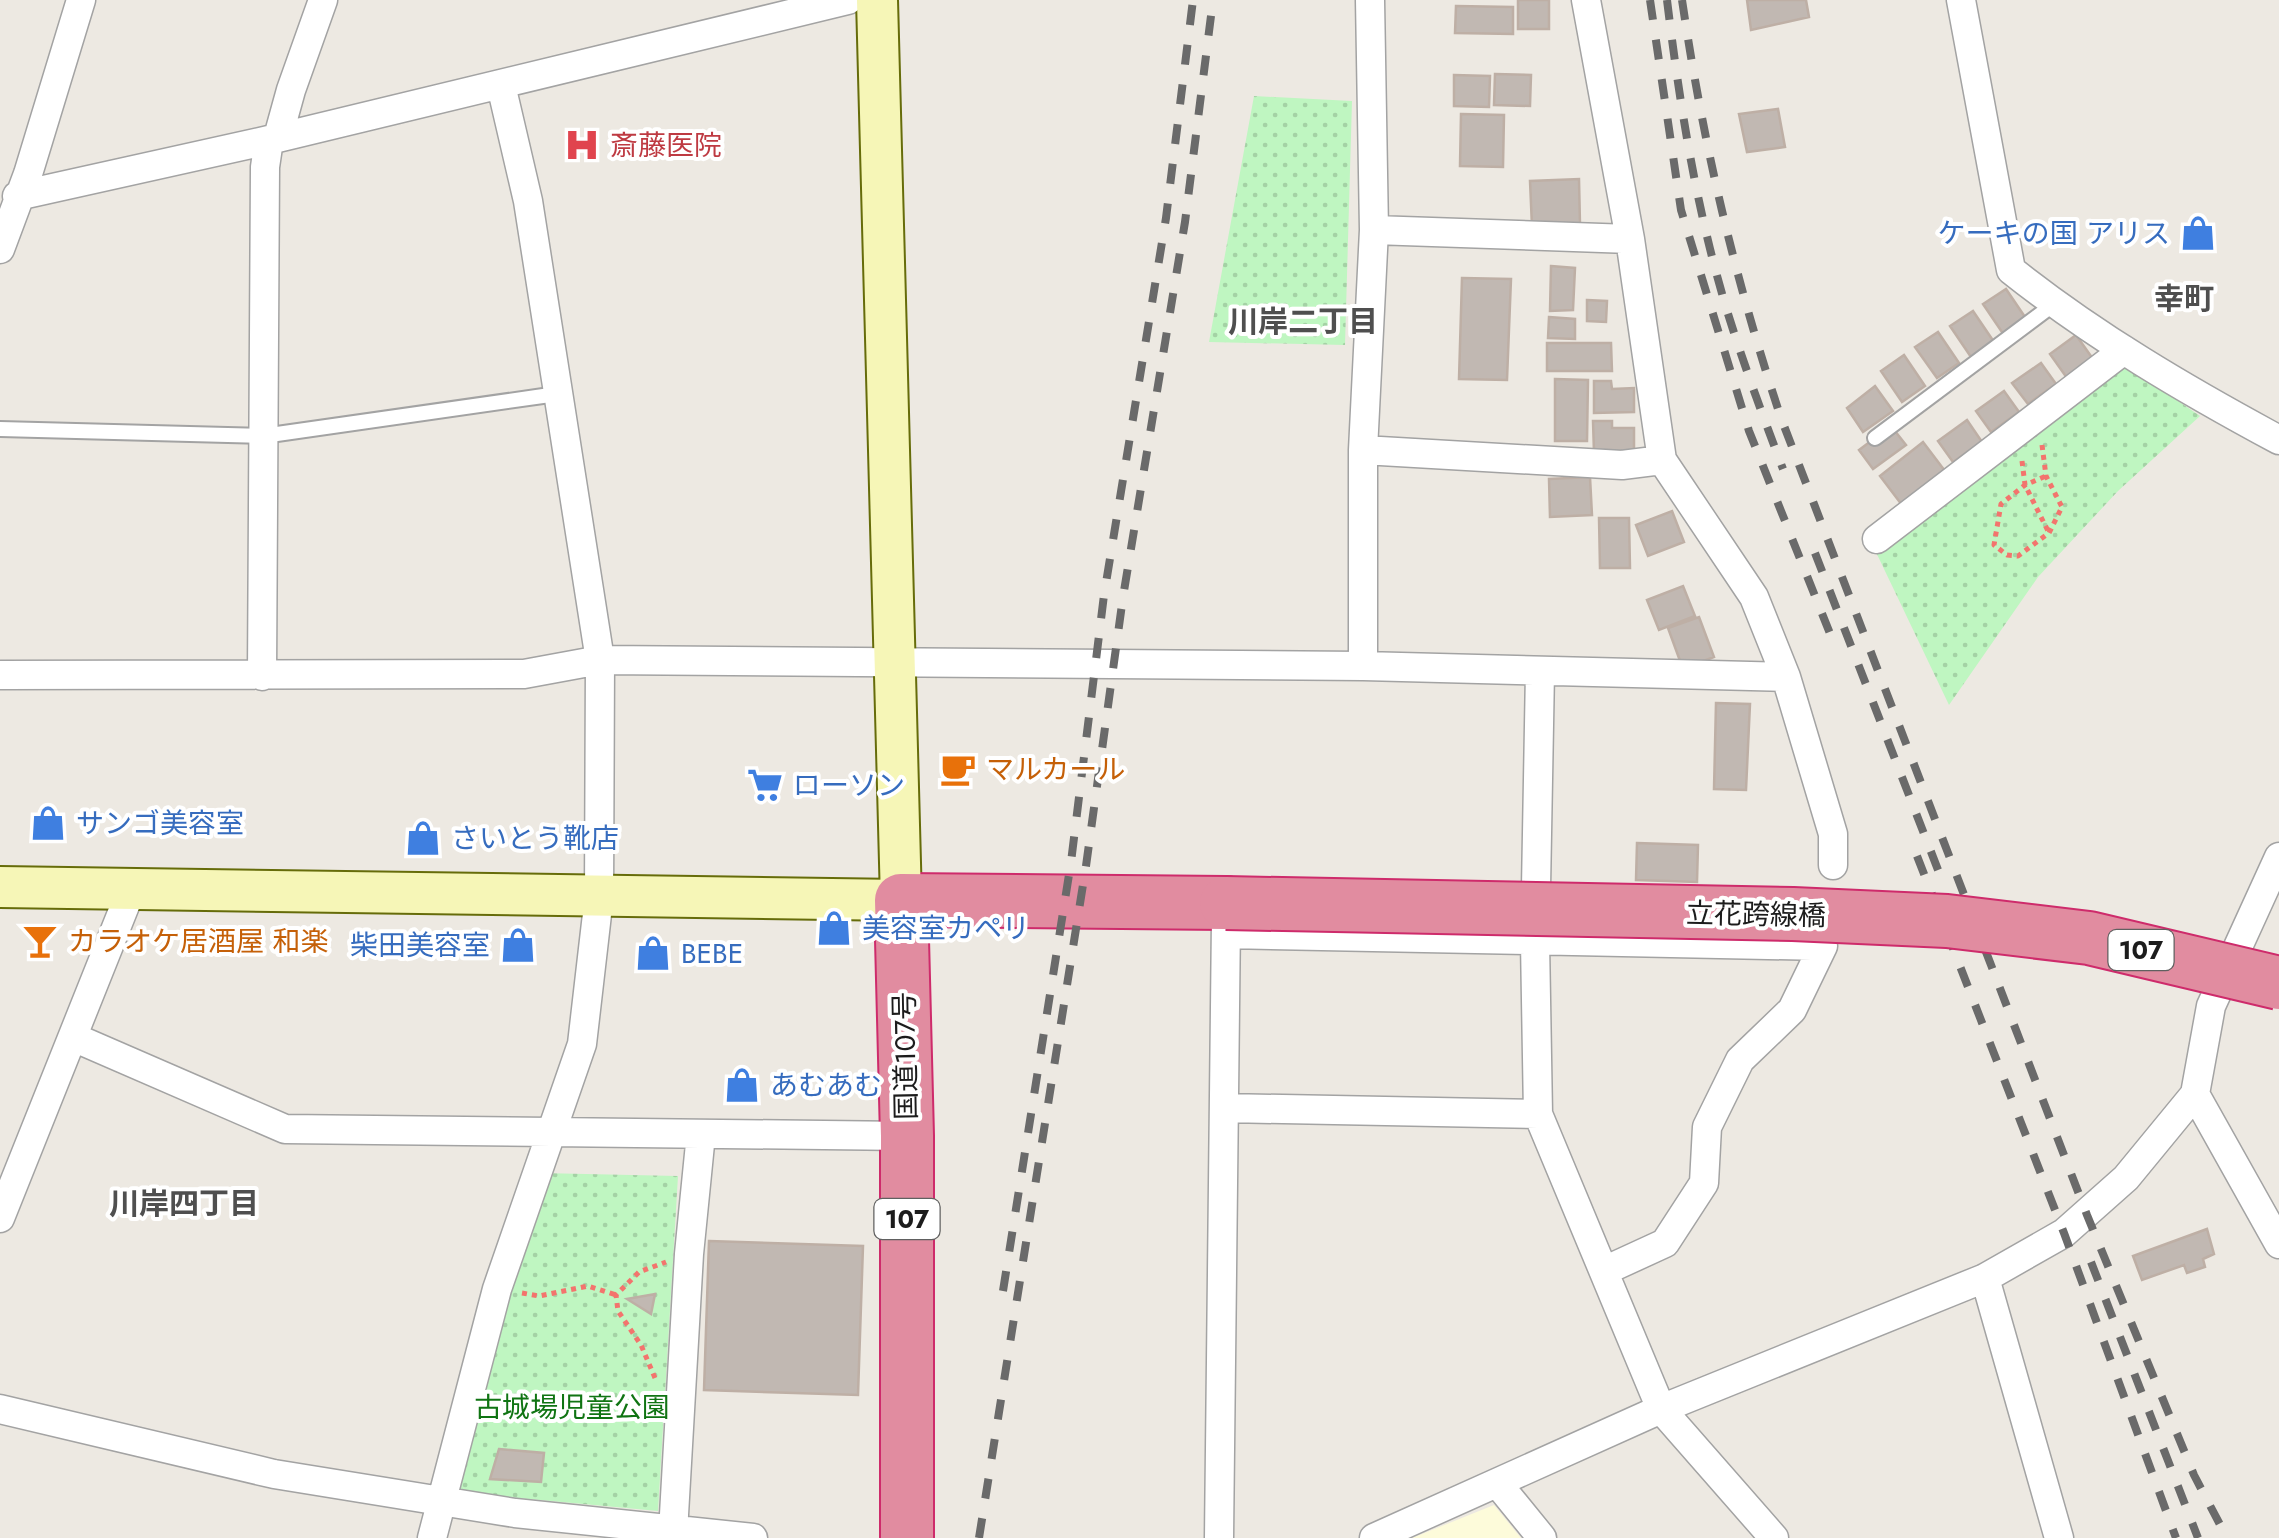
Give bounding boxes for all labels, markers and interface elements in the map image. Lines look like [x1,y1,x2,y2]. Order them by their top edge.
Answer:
place label: 斎藤医院 [610,125,722,166]
hospital icon: 斎藤医院 [563,126,601,164]
place label: ケーキの国 アリス [1938,213,2170,254]
shop icon: ケーキの国 アリス [2179,214,2217,252]
district label: 幸町 [2154,277,2214,320]
district label: 川岸二丁目 [1228,300,1378,343]
place label: マルカール [986,749,1125,790]
cafe icon: マルカール [939,750,977,788]
place label: ローソン [793,765,905,806]
supermarket icon: ローソン [746,766,784,804]
place label: サンゴ美容室 [76,803,244,844]
shop icon: サンゴ美容室 [29,804,67,842]
place label: さいとう靴店 [451,818,619,859]
shop icon: さいとう靴店 [404,819,442,857]
street label: 立花跨線橋 [1686,893,1826,936]
place label: 美容室カペリ [862,908,1030,949]
shop icon: 美容室カペリ [815,909,853,947]
place label: カラオケ居酒屋 和楽 [68,921,328,962]
bar icon: カラオケ居酒屋 和楽 [21,922,59,960]
place label: 柴田美容室 [350,925,490,966]
shop icon: 柴田美容室 [499,926,537,964]
road number: 107 [2108,930,2174,970]
place label: BEBE [681,933,743,974]
shop icon: BEBE [634,934,672,972]
street label: 国道107号 [884,992,927,1120]
place label: あむあむ [770,1065,882,1106]
shop icon: あむあむ [723,1066,761,1104]
district label: 川岸四丁目 [109,1182,259,1225]
road number: 107 [874,1199,940,1239]
park label: 古城場児童公園 [474,1387,670,1428]

